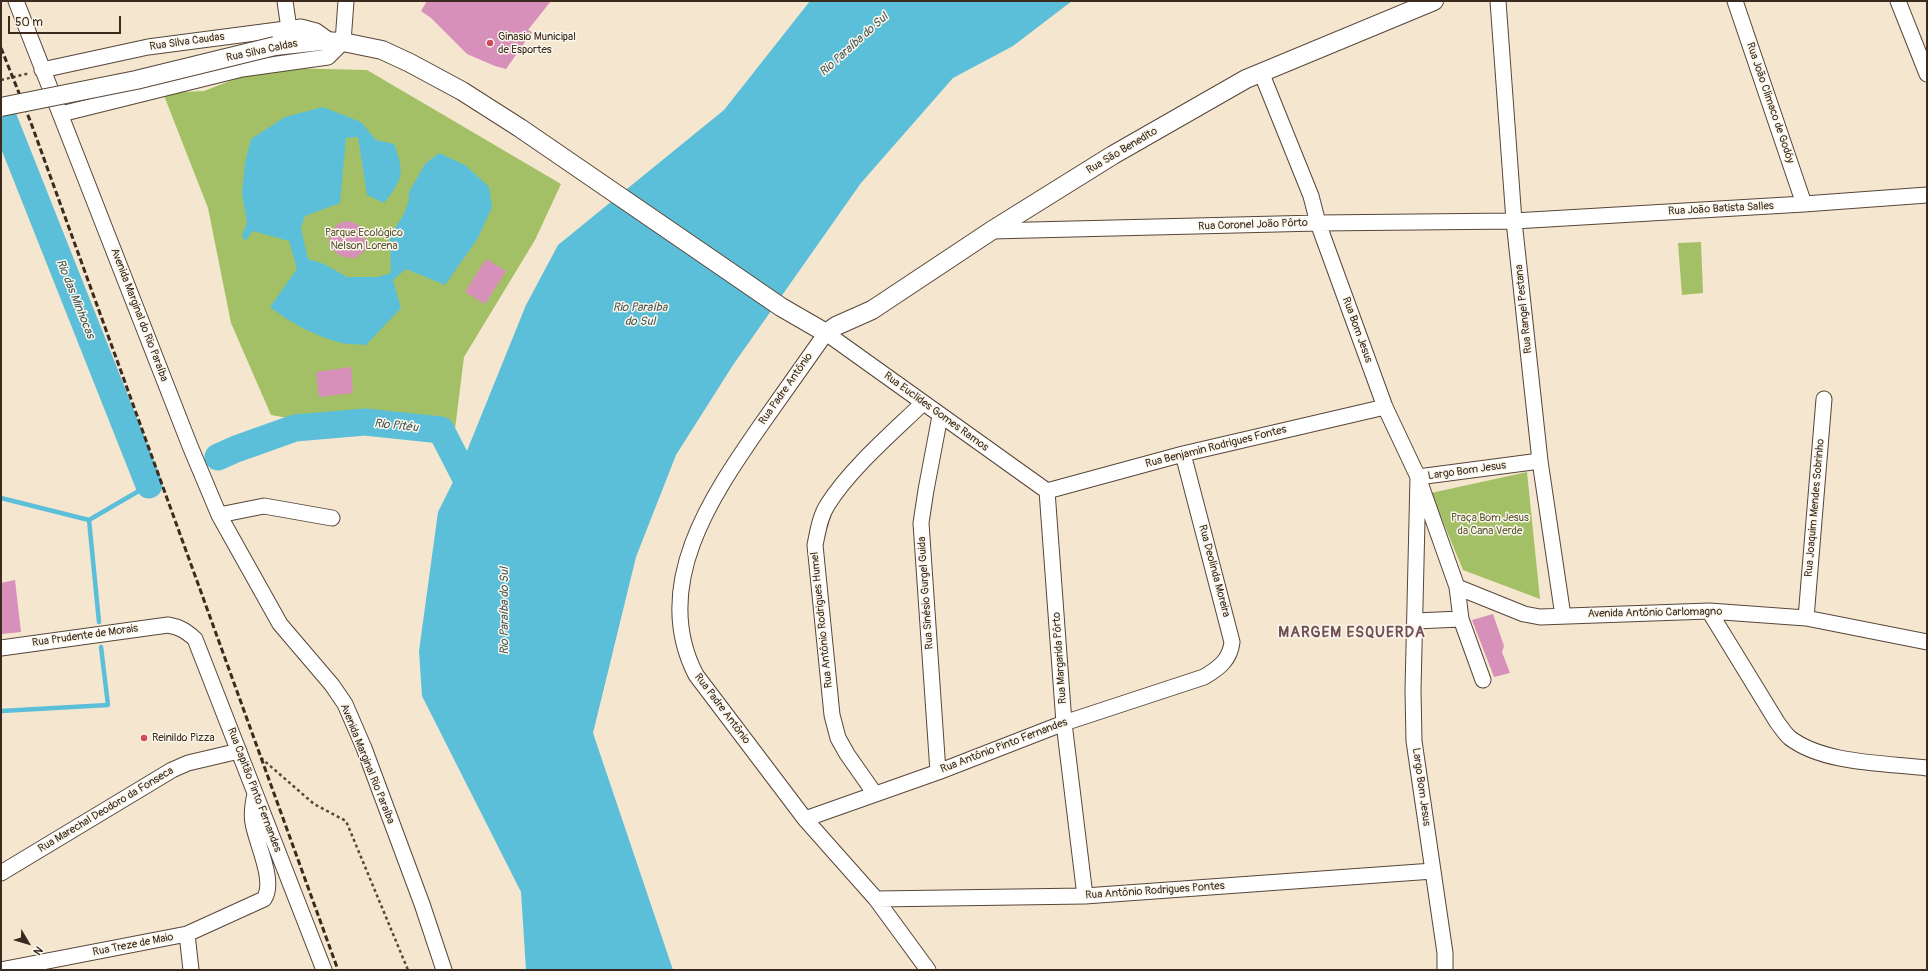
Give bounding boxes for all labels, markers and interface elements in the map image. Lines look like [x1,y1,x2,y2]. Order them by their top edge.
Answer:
scale bar [10,8,123,34]
water label: Rio Paraíba do Sul [817,10,891,80]
text: 50 m [15,15,43,30]
street label: Rua Silva Caudas [149,30,225,54]
place label: Ginasio Municipal de Esportes [498,30,576,56]
street label: Rua Silva Caldas [225,37,299,65]
marker: Ginasio Municipal de Esportes [485,38,495,48]
street label: Rua João Climaco de Godóy [1743,41,1797,165]
street label: Rua São Benedito [1084,125,1160,177]
street label: Rua João Batista Salles [1668,200,1774,218]
street label: Rua Coronel João Pôrto [1198,216,1308,234]
park label: Parque Ecológico Nelson Lorena [325,226,403,252]
street label: Avenida Marginal do Rio Paraíba [107,246,171,384]
water label: Rio das Minhocas [53,257,97,341]
street label: Rua Rangel Pestana [1513,264,1535,354]
street label: Rua Bom Jesus [1339,295,1375,365]
water label: Rio Paraíba do Sul [613,301,667,329]
street label: Rua Padre Antônio [756,350,816,428]
street label: Rua Euclides Gomes Ramos [881,369,991,455]
water label: Rio Pitéu [373,417,419,435]
street label: Rua Benjamin Rodrigues Fontes [1144,423,1288,471]
street label: Rua Joaquim Mendes Sobrinho [1802,438,1828,578]
street label: Largo Bom Jesus [1427,459,1507,483]
park label: Praça Bom Jesus da Cana Verde [1451,511,1529,537]
street label: Rua Deolinda Moreira [1195,523,1233,619]
street label: Rua Sinésio Gurgel Guida [915,536,937,650]
street label: Rua Antônio Rodrigues Humel [808,551,836,689]
water label: Rio Paraíba do Sul [498,567,512,655]
street label: Avenida Antônio Carlomagno [1588,605,1722,621]
street label: Rua Margarida Pôrto [1050,612,1070,704]
street label: Rua Prudente de Morais [31,622,139,650]
district label: MARGEM ESQUERDA [1278,624,1426,642]
street label: Rua Padre Antônio [691,671,753,747]
street label: Avenida Marginal Rio Paraíba [337,702,397,826]
street label: Rua Antônio Pinto Fernandes [939,716,1069,776]
street label: Rua Capitão Pinto Fernandes [224,726,284,854]
place label: Reinildo Pizza [152,731,215,745]
marker: Reinildo Pizza [139,733,149,743]
street label: Largo Bom Jesus [1409,747,1433,827]
street label: Rua Marechal Deodoro da Fonseca [36,764,176,856]
street label: Rua Antônio Rodrigues Pontes [1085,880,1225,902]
north arrow [8,923,48,963]
street label: Rua Treze de Maio [91,931,175,959]
text: N [30,944,45,958]

